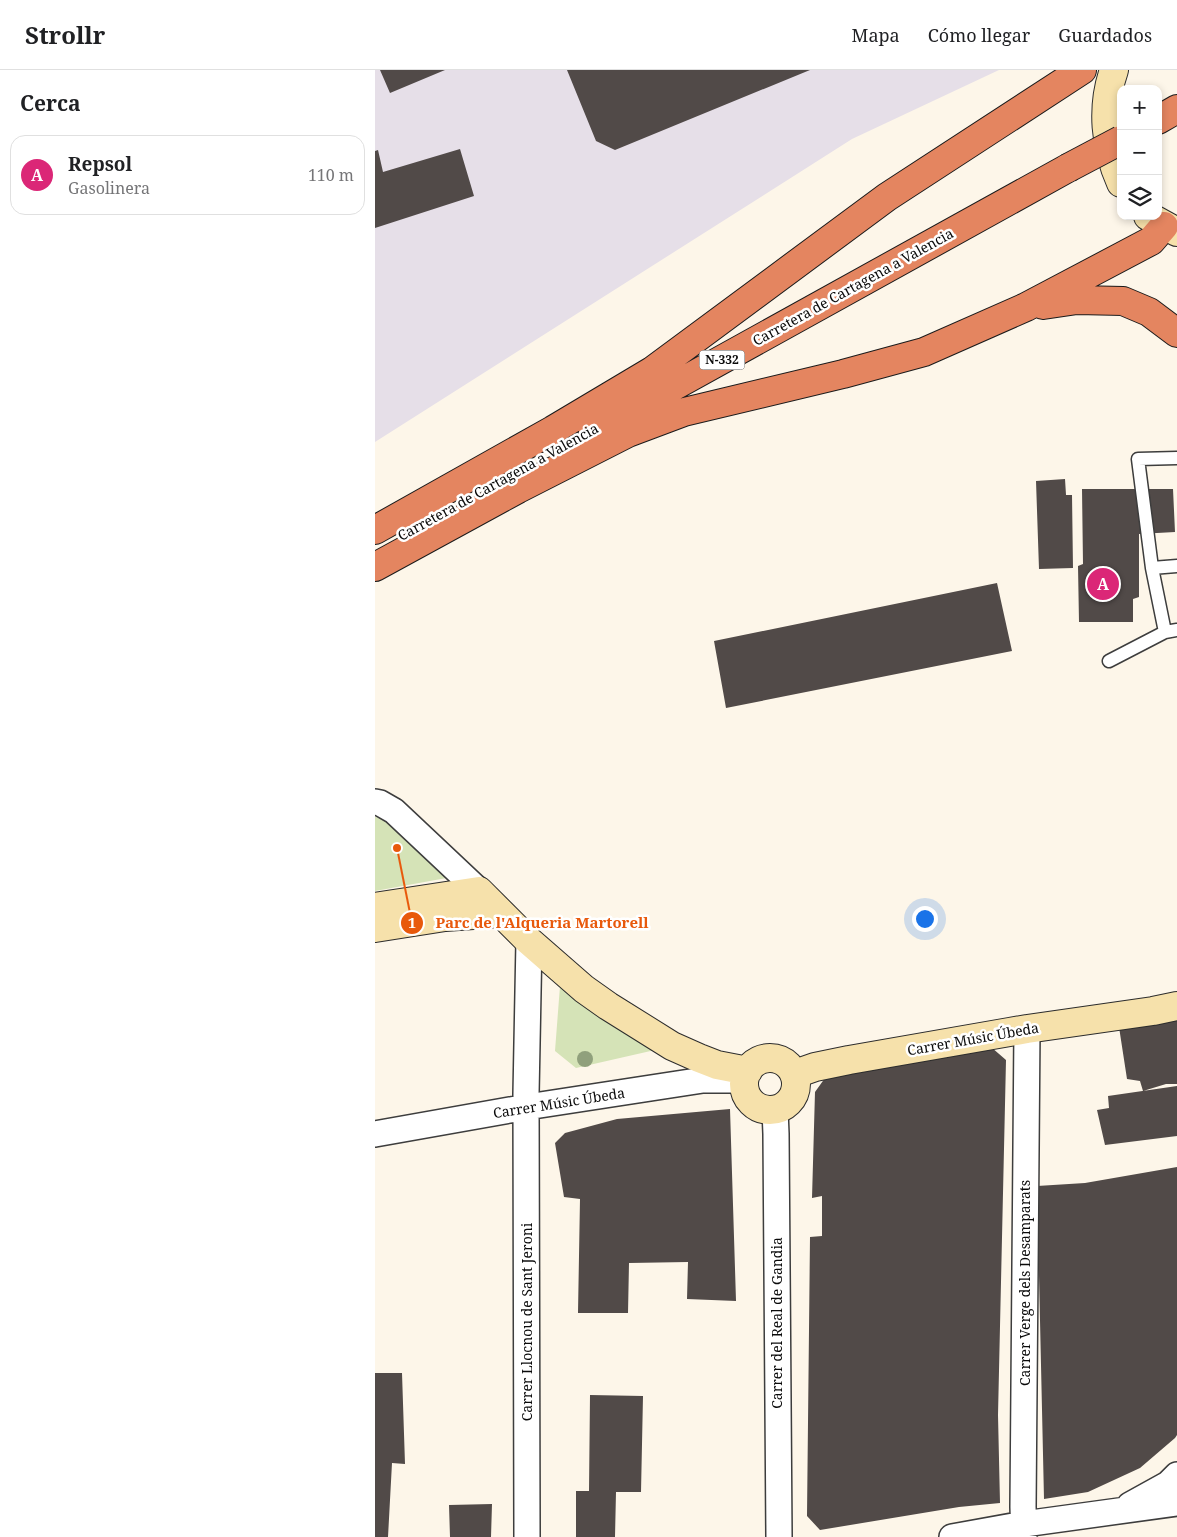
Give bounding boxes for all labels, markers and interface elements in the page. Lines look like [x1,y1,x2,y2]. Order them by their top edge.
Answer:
text: Strollr [25,18,105,51]
text: Mapa [852,23,900,47]
text: Cómo llegar [928,23,1030,47]
text: Guardados [1058,23,1152,47]
map controls [1117,85,1162,220]
button: + [1117,85,1162,130]
text: Cerca [20,89,81,117]
button: − [1117,130,1162,175]
text: Repsol [68,151,132,177]
text: A [31,164,43,186]
text: 110 m [308,164,354,186]
button: layers [1117,175,1162,220]
text: Gasolinera [68,177,150,199]
street label: Carretera de Cartagena a Valencia [749,223,957,350]
road number: N-332 [699,350,745,370]
street label: Carretera de Cartagena a Valencia [394,418,602,545]
pin: A [1087,565,1119,603]
your location [912,906,938,932]
callout: Parc de l'Alqueria Martorell [400,908,658,938]
text: 1 [408,912,416,932]
text: Parc de l'Alqueria Martorell [435,912,649,932]
street label: Carrer Músic Úbeda [906,1018,1040,1059]
street label: Carrer Músic Úbeda [492,1083,626,1122]
street label: Carrer Verge dels Desamparats [1015,1180,1034,1386]
street label: Carrer Llocnou de Sant Jeroni [517,1222,536,1421]
street label: Carrer del Real de Gandia [767,1237,786,1409]

